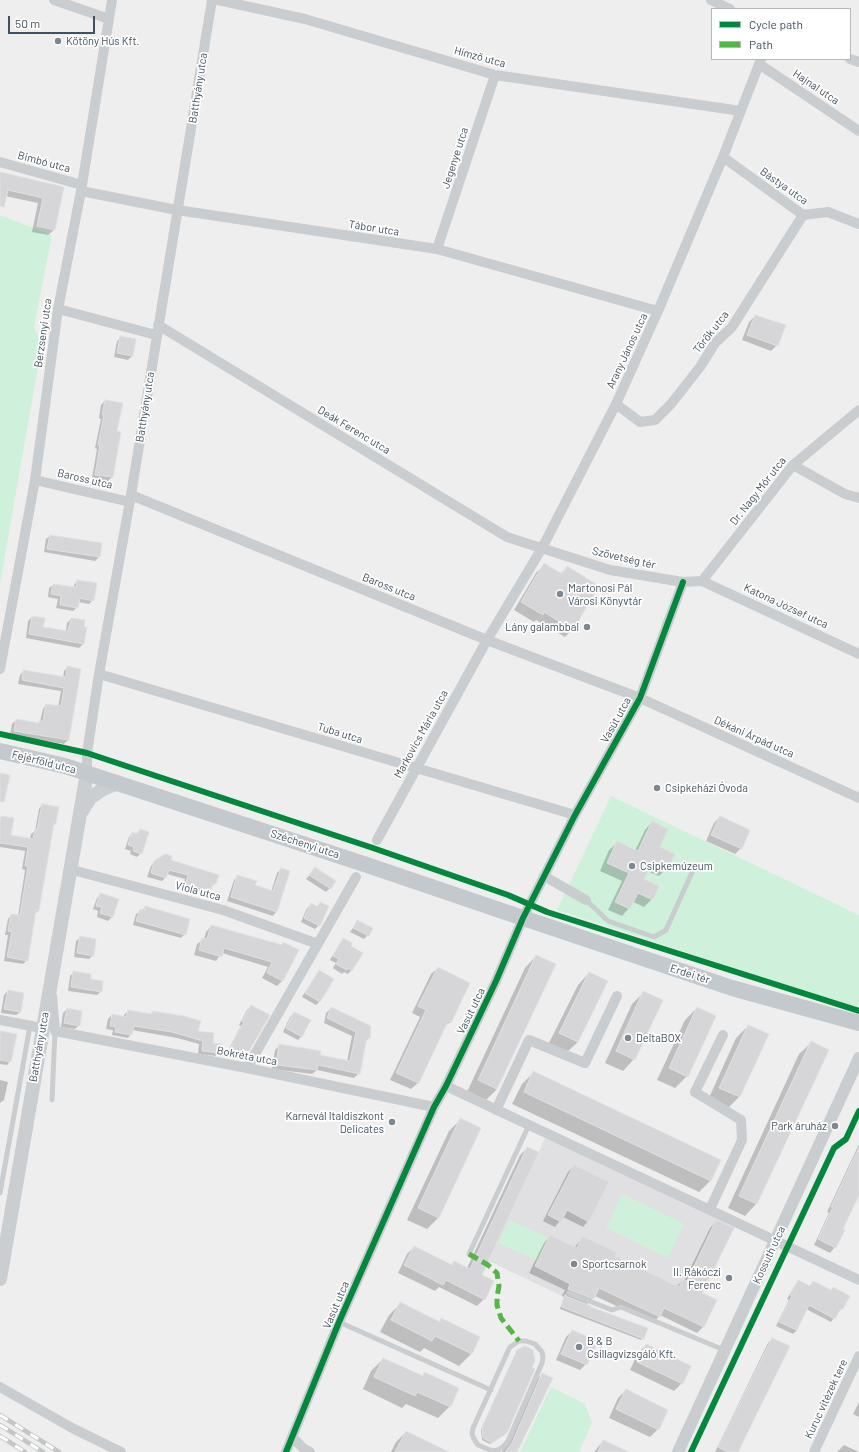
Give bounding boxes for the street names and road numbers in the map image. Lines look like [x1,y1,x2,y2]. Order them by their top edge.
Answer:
street label: Hímző utca [453,44,507,70]
street label: Batthyány utca [186,52,210,124]
street label: Hajnal utca [790,67,842,107]
street label: Jegenye utca [439,126,471,190]
street label: Bimbó utca [16,149,72,175]
street label: Bástya utca [757,165,811,207]
street label: Tábor utca [348,218,400,238]
street label: Berzsenyi utca [32,298,54,368]
street label: Török utca [690,308,732,356]
street label: Arany János utca [604,311,650,391]
street label: Batthyány utca [133,371,157,443]
street label: Deák Ferenc utca [315,403,393,457]
street label: Dr. Nagy Mór utca [727,454,789,528]
street label: Baross utca [56,466,114,492]
street label: Szövetség tér [591,544,657,572]
street label: Baross utca [361,570,417,604]
street label: Katona József utca [742,581,830,631]
street label: Markovics Mária utca [391,688,451,780]
street label: Vasút utca [598,695,634,745]
street label: Dékáni Árpád utca [712,713,796,761]
street label: Tuba utca [316,720,364,746]
street label: Fejérföld utca [11,748,77,776]
street label: Széchenyi utca [269,827,341,861]
street label: Viola utca [174,879,222,903]
street label: Erdei tér [668,961,712,987]
street label: Vasút utca [454,986,488,1036]
street label: Batthyány utca [26,1011,52,1083]
street label: Bokréta utca [216,1044,278,1068]
street label: Kossuth utca [750,1224,788,1286]
street label: Vasút utca [320,1279,352,1331]
street label: Kuruc vitézek tere [802,1357,850,1441]

